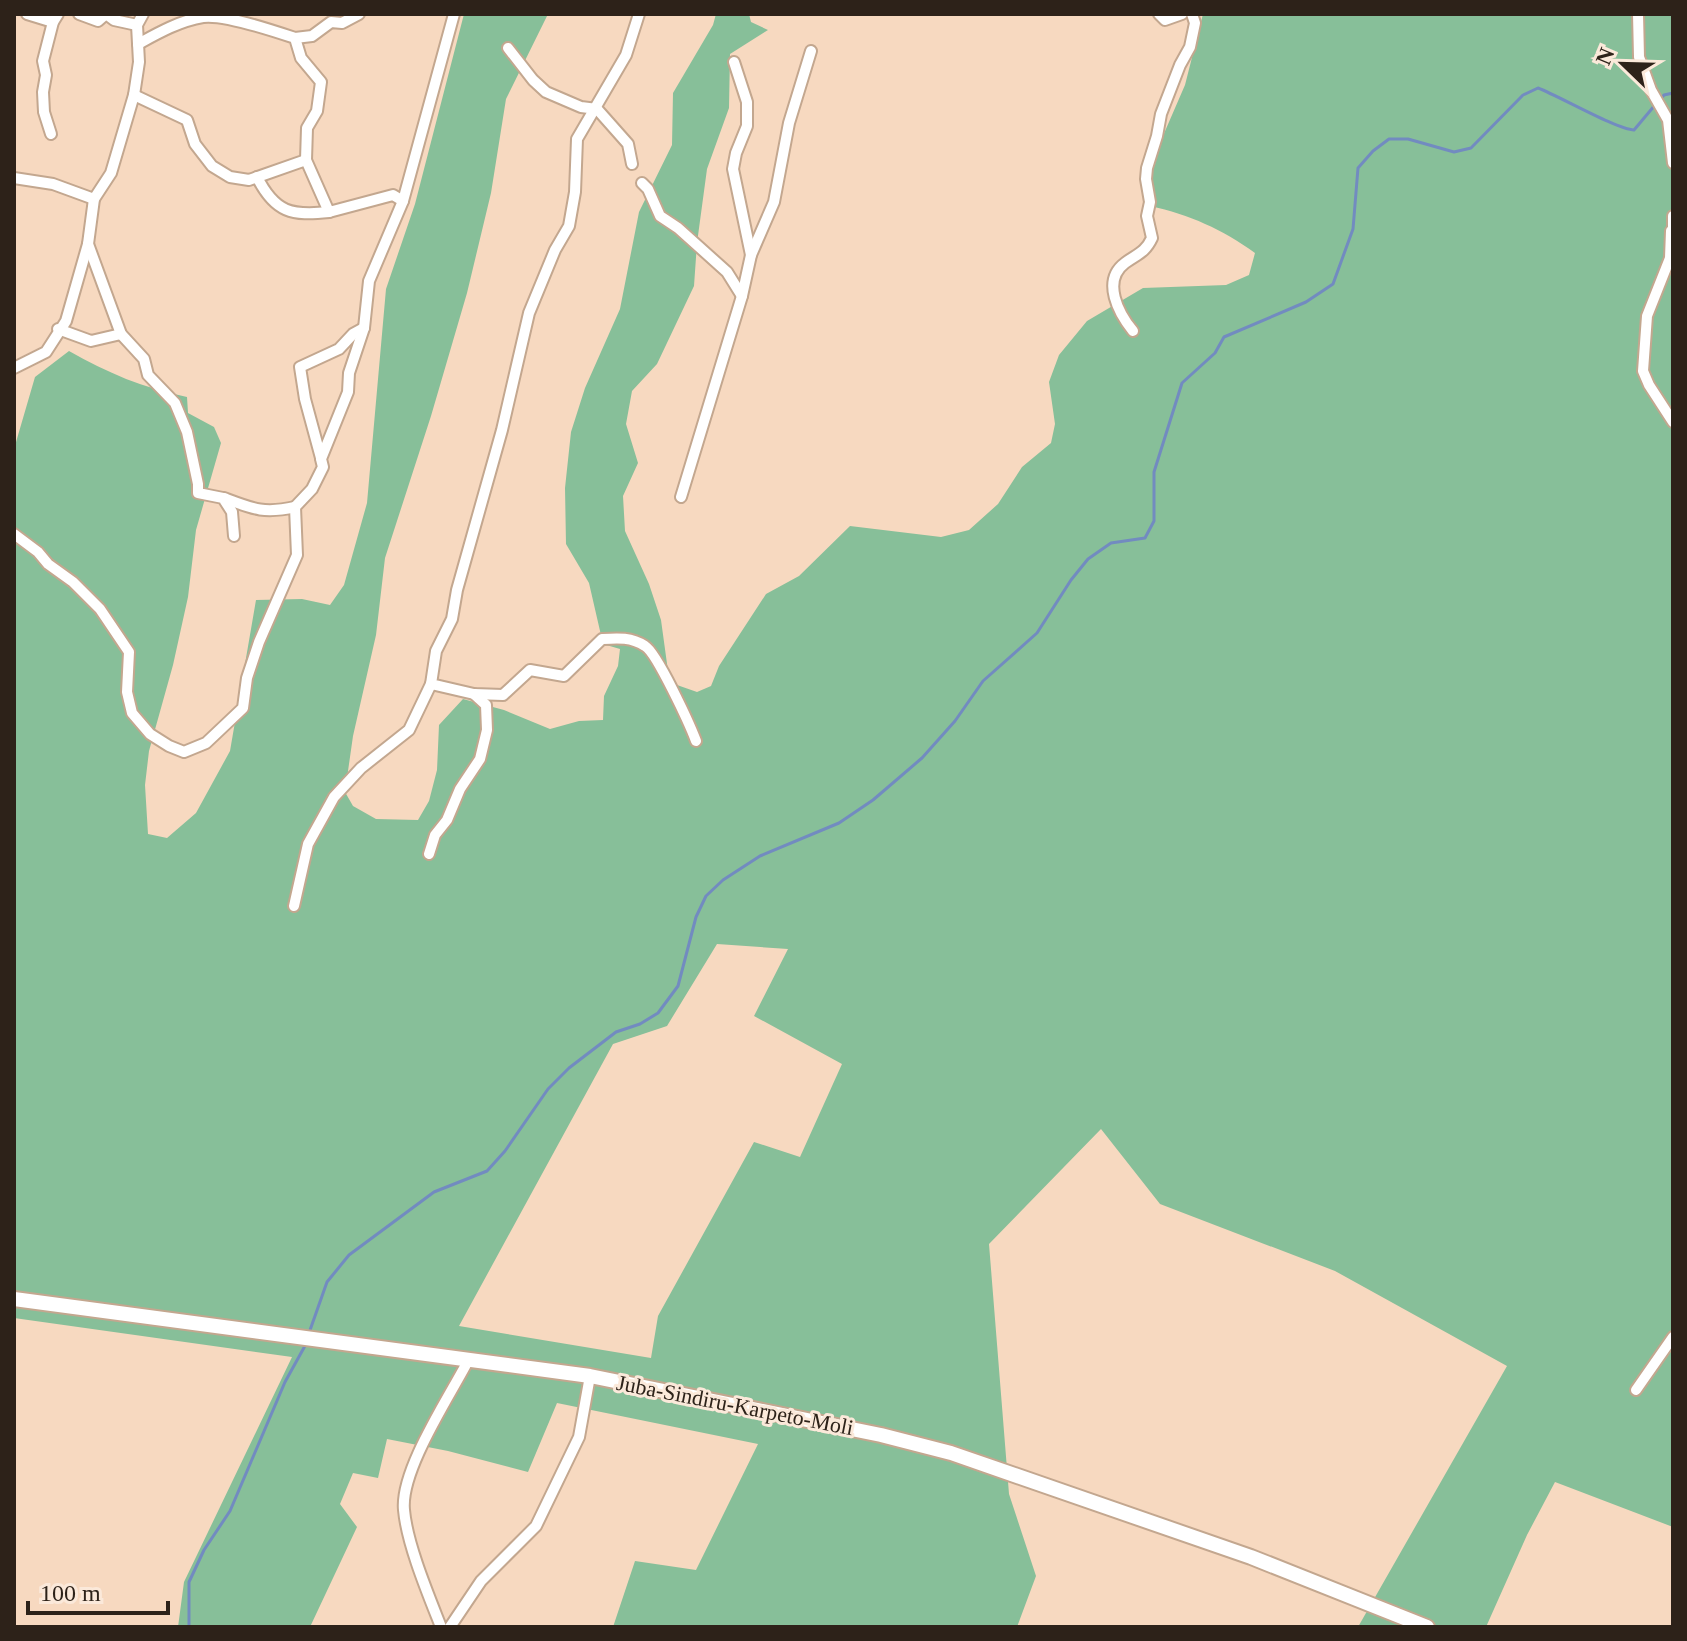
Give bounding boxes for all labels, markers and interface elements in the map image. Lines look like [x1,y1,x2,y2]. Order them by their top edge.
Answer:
north arrow [1583,24,1663,104]
text: N [1590,44,1620,69]
street label: Juba-Sindiru-Karpeto-Moli [614,1370,856,1440]
scale bar [28,1565,168,1615]
text: 100 m [40,1580,101,1606]

